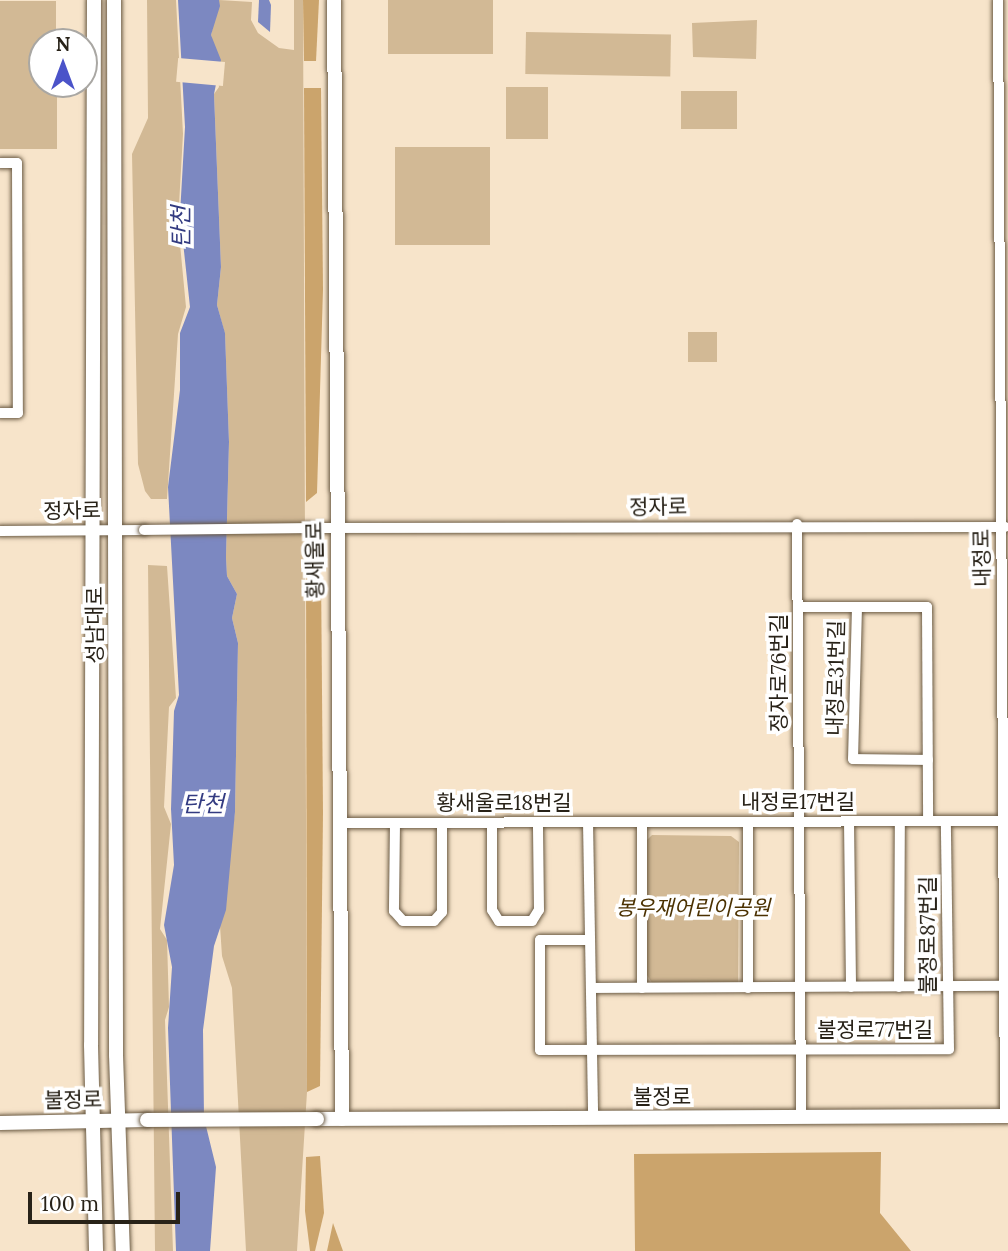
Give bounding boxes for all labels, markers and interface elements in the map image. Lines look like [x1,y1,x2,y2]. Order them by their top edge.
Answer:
north arrow [28,28,98,98]
text: N [56,32,70,56]
water label: 탄천 [167,206,195,248]
street label: 정자로 [629,494,687,520]
street label: 정자로 [43,498,101,524]
street label: 황새울로 [302,521,328,599]
street label: 내정로 [969,529,995,587]
street label: 성남대로 [82,586,108,664]
street label: 정자로76번길 [766,614,792,732]
street label: 내정로31번길 [822,620,850,736]
street label: 내정로17번길 [741,789,855,815]
water label: 탄천 [182,790,224,818]
street label: 황새울로18번길 [436,790,572,816]
street label: 불정로87번길 [915,876,941,994]
park label: 봉우재어린이공원 [616,895,770,921]
street label: 불정로77번길 [817,1017,933,1043]
street label: 불정로 [633,1084,691,1110]
street label: 불정로 [44,1087,102,1113]
scale bar [32,1178,184,1222]
text: 100 m [41,1190,99,1217]

